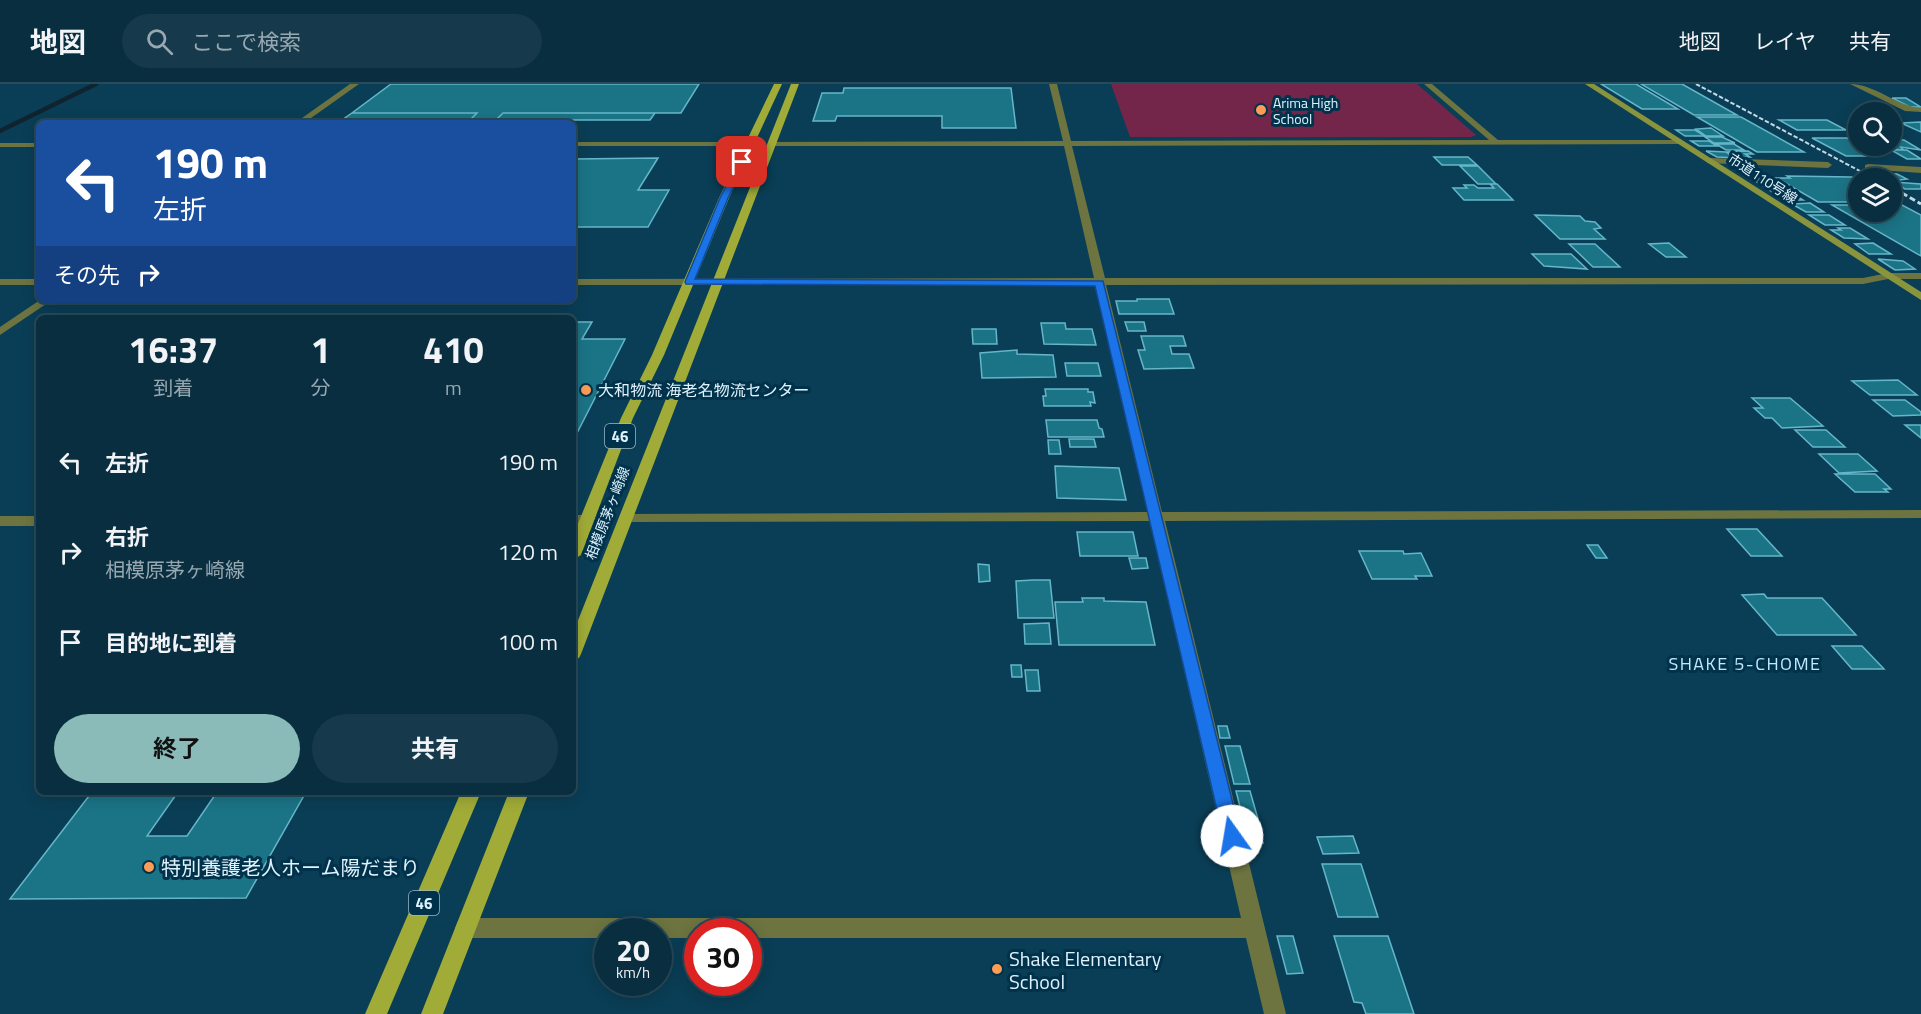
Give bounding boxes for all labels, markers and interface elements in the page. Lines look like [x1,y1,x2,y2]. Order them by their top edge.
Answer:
search box [122,14,542,68]
text: 地図 [30,20,86,63]
icon: search [143,25,176,58]
text: ここで検索 [191,25,301,59]
text: 地図 [1679,25,1721,57]
text: レイヤ [1754,25,1816,57]
text: 共有 [1849,25,1891,57]
place label: Arima High School [1273,92,1338,129]
map controls [1848,102,1902,222]
button: search [1848,102,1902,156]
marker: Arima High School [1254,103,1268,117]
text: 190 m [153,130,268,194]
pin [716,136,767,187]
icon: left [54,144,132,222]
icon: arrive [725,145,758,178]
street label: 市道110号線 [1724,148,1802,208]
button: layers [1848,168,1902,222]
text: 左折 [153,188,207,229]
text: その先 [54,258,120,292]
icon: right [132,258,165,291]
text: 16:37 [128,322,218,377]
text: 1 [311,322,331,377]
text: 410 [423,322,484,377]
text: 到着 [153,372,193,403]
text: 分 [311,372,331,403]
text: m [445,372,462,403]
place label: 大和物流 海老名物流センター [598,378,810,402]
marker: 大和物流 海老名物流センター [579,383,593,397]
road number: 46 [605,424,635,448]
text: 190 m [498,445,558,479]
icon: left [54,446,87,479]
text: 左折 [105,446,149,480]
street label: 相模原茅ヶ崎線 [580,463,634,563]
text: 右折 [105,520,149,554]
text: 120 m [498,535,558,569]
icon: right [54,536,87,569]
text: 相模原茅ヶ崎線 [105,554,245,585]
text: 100 m [498,625,558,659]
icon: arrive [54,626,87,659]
text: 目的地に到着 [105,626,237,660]
district label: SHAKE 5-CHOME [1668,650,1822,677]
button: 終了 [54,714,300,783]
button: 共有 [312,714,558,783]
position arrow [1200,804,1264,868]
place label: 特別養護老人ホーム陽だまり [161,852,420,883]
marker: 特別養護老人ホーム陽だまり [142,860,156,874]
road number: 46 [409,891,439,915]
speed limit sign: 30 [684,918,762,996]
text: 20 [616,927,650,973]
place label: Shake Elementary School [1009,943,1162,997]
text: km/h [616,961,650,984]
marker: Shake Elementary School [990,962,1004,976]

